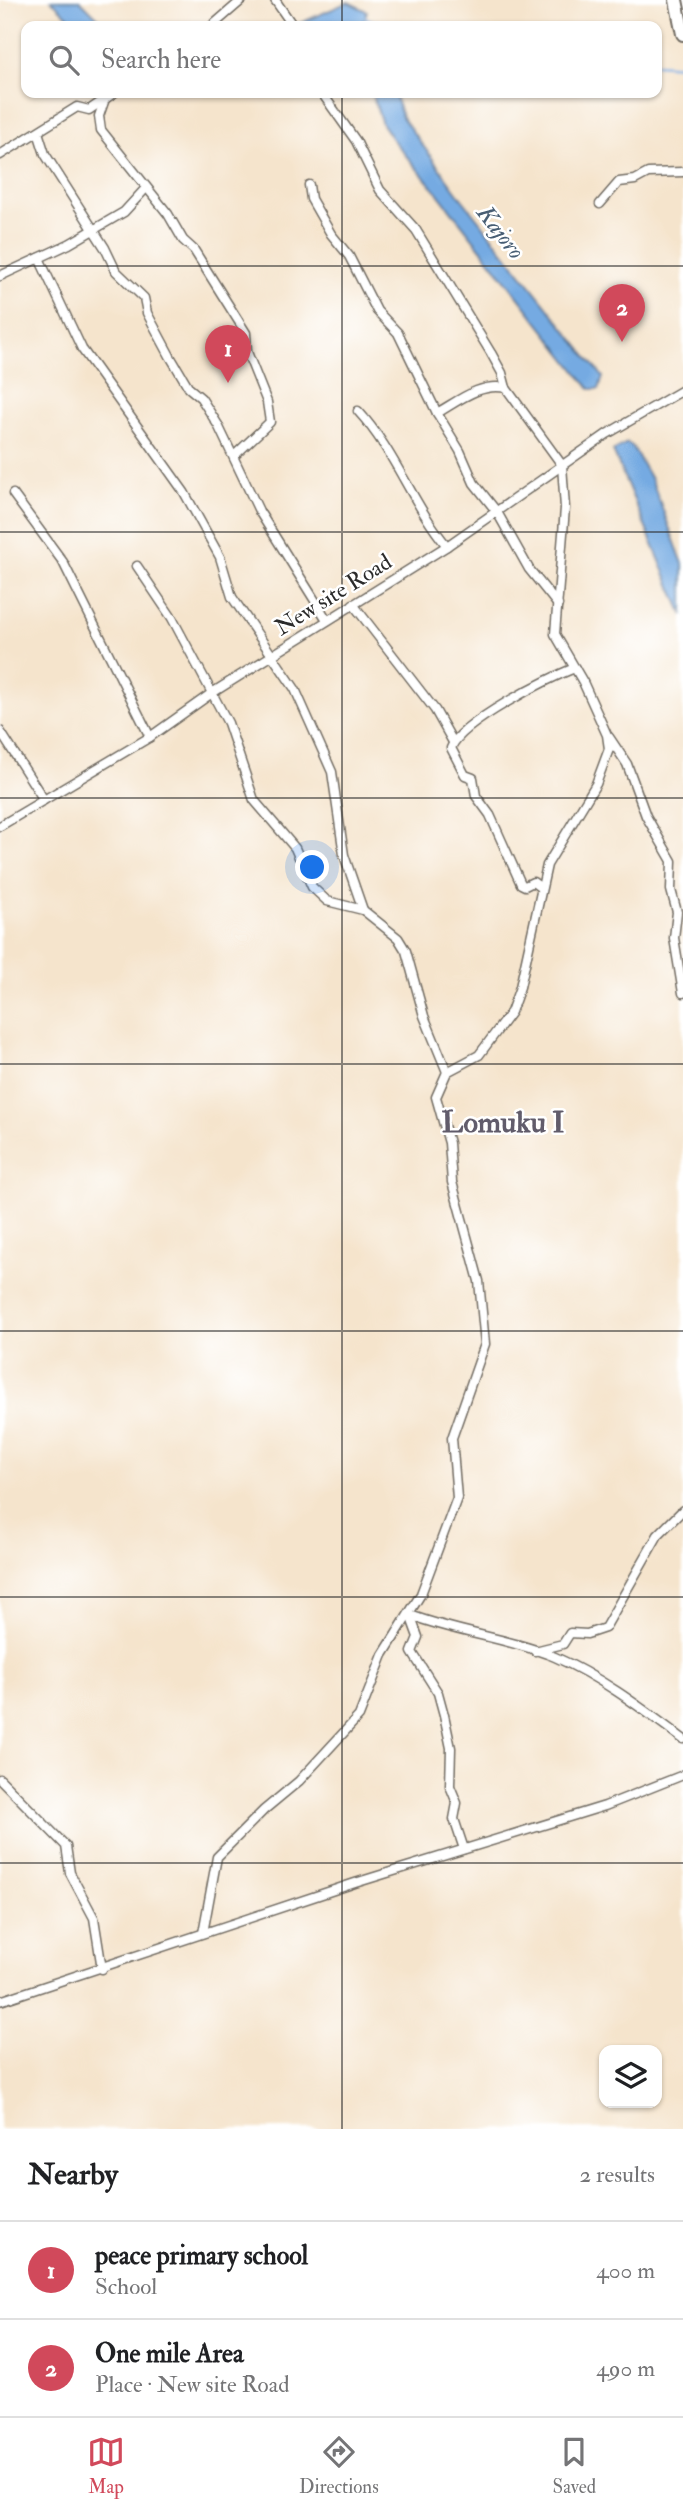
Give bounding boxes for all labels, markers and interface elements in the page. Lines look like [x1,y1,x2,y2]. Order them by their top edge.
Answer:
search box [21,21,662,98]
icon: search [45,41,83,79]
text: Search here [101,44,221,76]
water label: Kajoro [469,198,531,266]
pin: 2 [599,284,645,342]
pin: 1 [205,325,251,383]
street label: New site Road [269,547,397,642]
your location [295,850,329,884]
district label: Lomuku I [442,1104,564,1141]
map controls [599,2045,662,2108]
button: layers [599,2045,662,2108]
text: Nearby [28,2156,118,2193]
text: 2 results [580,2160,655,2189]
text: peace primary school [95,2240,308,2272]
text: 1 [47,2256,55,2285]
text: 400 m [596,2256,655,2285]
text: School [95,2272,157,2301]
text: One mile Area [95,2338,244,2370]
text: 2 [45,2354,57,2383]
text: 490 m [596,2354,655,2383]
text: Place · New site Road [95,2370,289,2399]
tab: Map [87,2433,125,2499]
tab: Directions [299,2433,379,2499]
tab: Saved [553,2433,596,2499]

